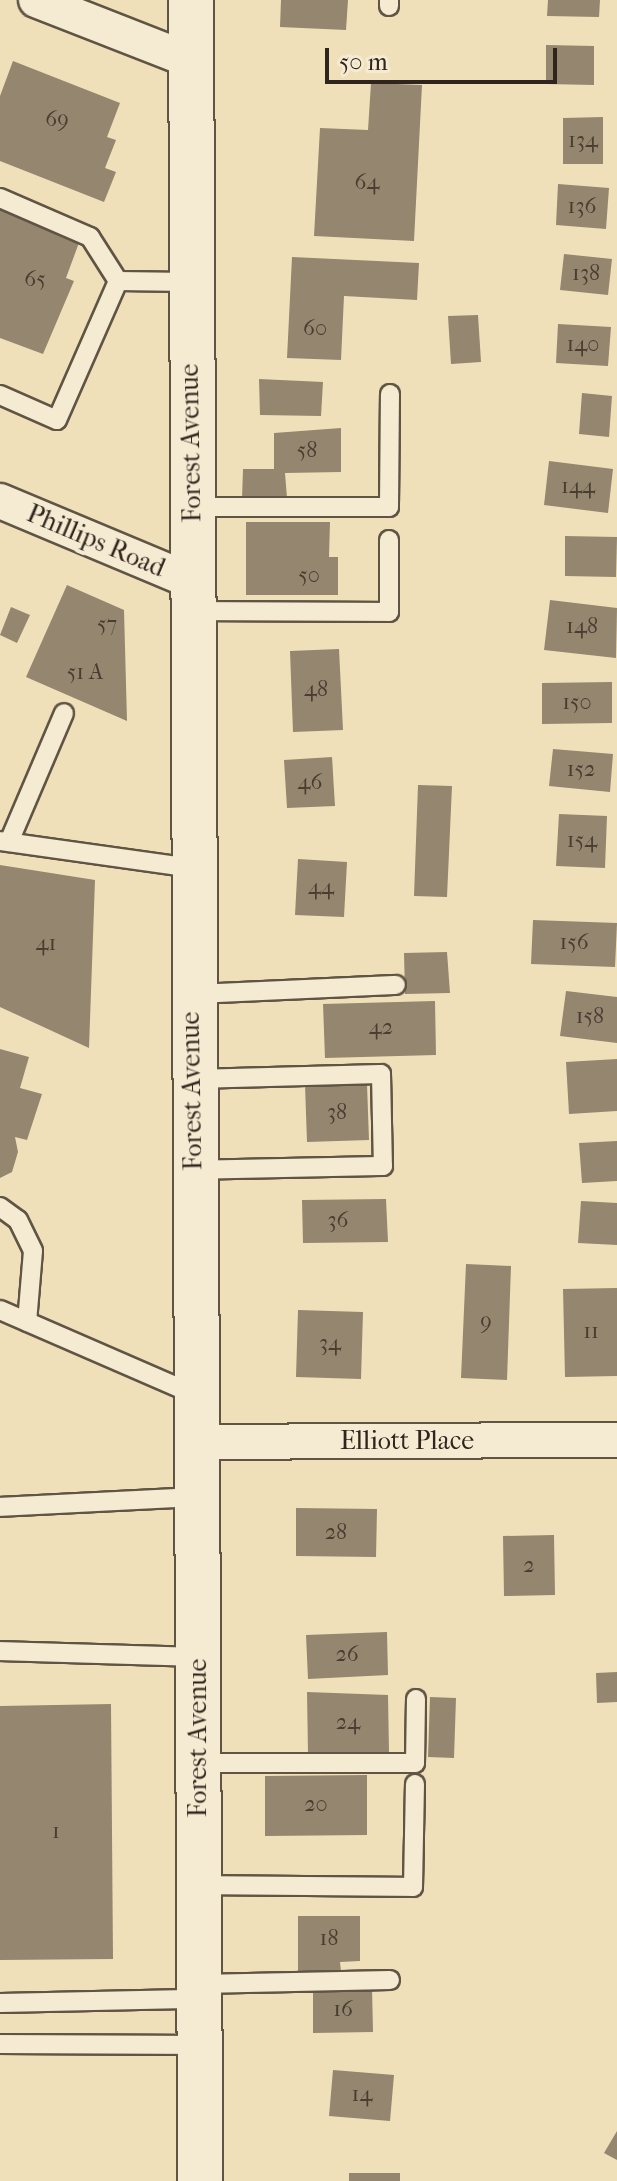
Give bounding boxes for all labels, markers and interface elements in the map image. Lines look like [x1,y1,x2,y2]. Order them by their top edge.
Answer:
scale bar [329,32,561,82]
text: 50 m [339,48,388,76]
house number: 69 [45,107,69,133]
house number: 134 [568,128,598,154]
house number: 64 [355,170,379,196]
house number: 136 [568,194,596,220]
house number: 138 [572,261,600,287]
house number: 65 [24,267,46,293]
house number: 60 [303,316,327,342]
house number: 140 [567,332,599,358]
street label: Forest Avenue [174,363,208,523]
house number: 58 [297,438,317,464]
house number: 144 [561,474,595,500]
street label: Phillips Road [22,498,170,584]
house number: 50 [298,563,320,589]
house number: 57 [97,612,117,638]
house number: 148 [566,614,598,640]
house number: 51 A [67,660,103,686]
house number: 48 [304,677,328,703]
house number: 150 [562,690,592,716]
house number: 152 [567,757,595,783]
house number: 46 [298,770,322,796]
house number: 154 [567,828,597,854]
house number: 44 [308,875,334,901]
house number: 156 [559,930,589,956]
house number: 41 [36,931,56,957]
house number: 158 [576,1004,604,1030]
street label: Forest Avenue [175,1011,209,1171]
house number: 42 [369,1015,393,1041]
house number: 38 [327,1100,347,1126]
house number: 36 [328,1208,348,1234]
house number: 9 [480,1309,492,1335]
house number: 11 [583,1319,599,1345]
house number: 34 [319,1331,341,1357]
street label: Elliott Place [340,1425,474,1457]
house number: 28 [325,1520,347,1546]
house number: 2 [523,1553,535,1579]
house number: 26 [335,1642,359,1668]
street label: Forest Avenue [182,1659,214,1817]
house number: 24 [336,1710,360,1736]
house number: 20 [304,1792,328,1818]
house number: 1 [52,1819,60,1845]
house number: 18 [320,1926,338,1952]
house number: 16 [333,1997,353,2023]
house number: 14 [352,2082,372,2108]

